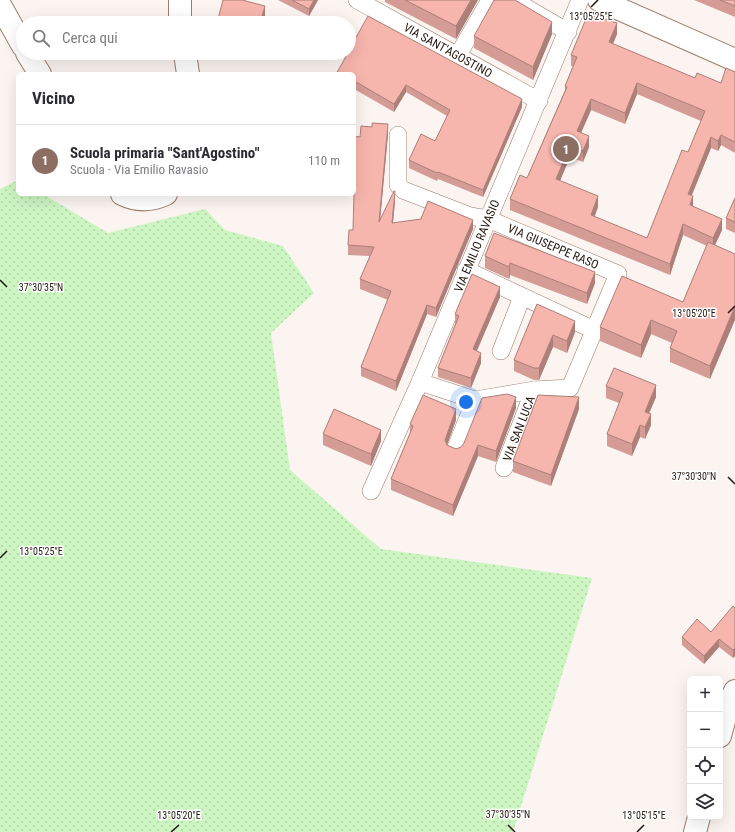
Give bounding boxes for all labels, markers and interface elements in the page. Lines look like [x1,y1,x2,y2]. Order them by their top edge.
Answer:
text: 13°05'25"E [569,11,613,22]
search box [16,16,356,60]
street label: VIA SANT'AGOSTINO [401,20,495,81]
icon: search [30,27,52,49]
text: Cerca qui [62,29,118,47]
text: Vicino [32,88,75,108]
pin: 1 [553,134,579,164]
text: Scuola primaria "Sant'Agostino" [70,144,259,162]
text: 1 [42,153,48,168]
text: 110 m [308,153,340,168]
text: Scuola · Via Emilio Ravasio [70,162,208,177]
street label: VIA EMILIO RAVASIO [451,198,503,294]
street label: VIA GIUSEPPE RASO [506,221,601,272]
text: 37°30'35"N [19,282,63,293]
text: 13°05'20"E [672,308,716,319]
your location [456,392,476,412]
street label: VIA SAN LUCA [500,394,538,463]
text: 37°30'30"N [672,471,716,482]
text: 13°05'25"E [19,546,63,557]
map controls [687,676,723,820]
button: + [687,676,723,712]
button: − [687,712,723,748]
button: locate [687,748,723,784]
button: layers [687,784,723,820]
text: 37°30'35"N [486,809,530,820]
text: 13°05'20"E [157,810,201,821]
text: 13°05'15"E [622,810,666,821]

